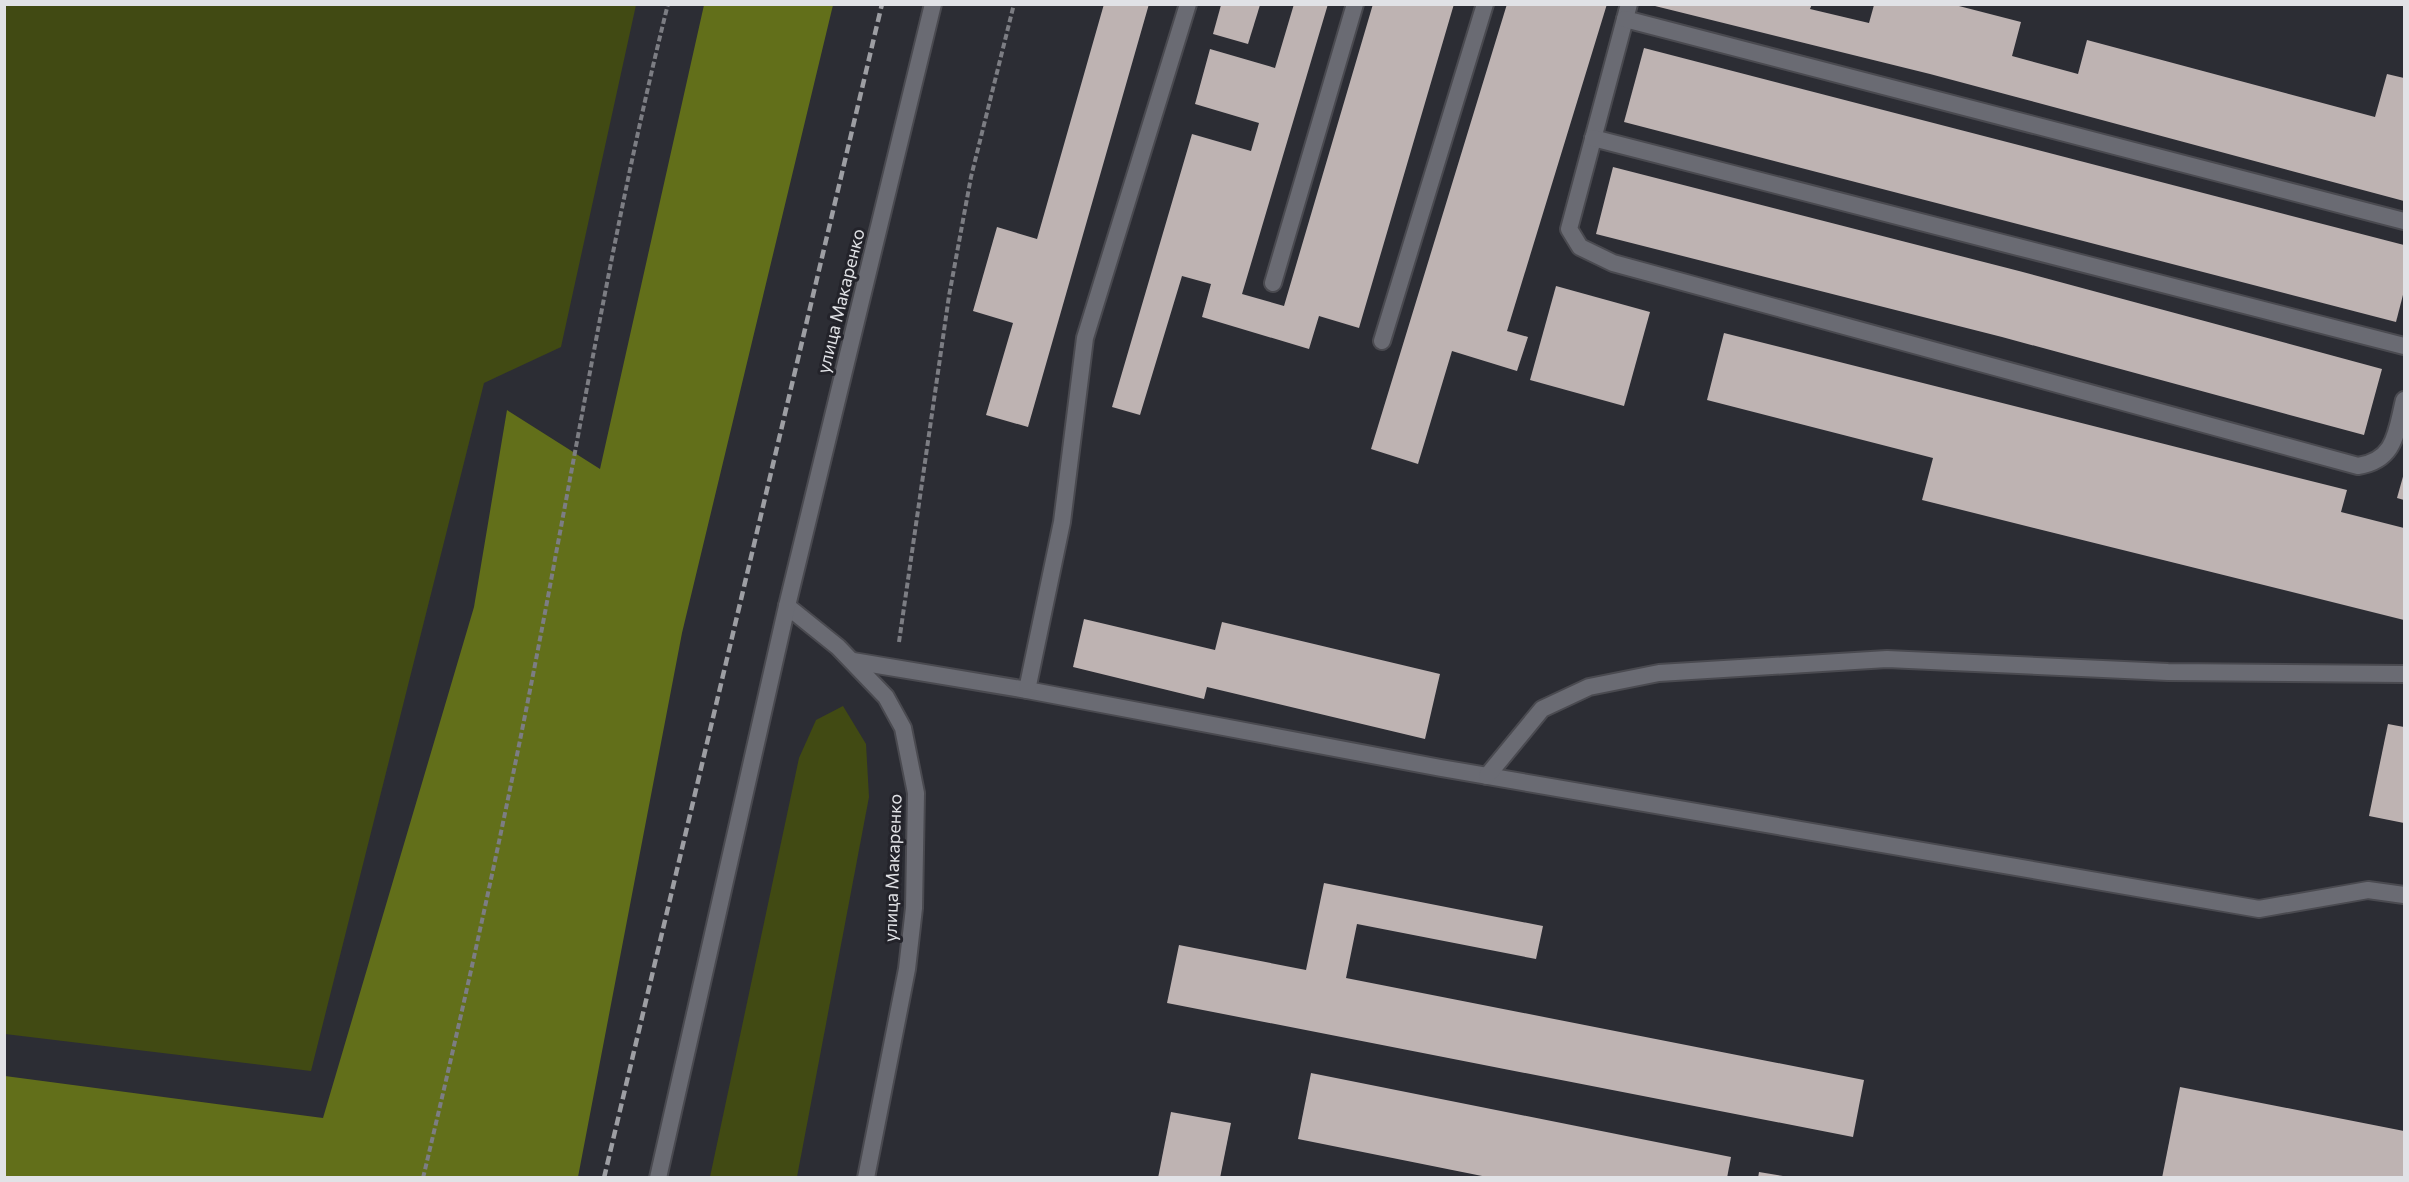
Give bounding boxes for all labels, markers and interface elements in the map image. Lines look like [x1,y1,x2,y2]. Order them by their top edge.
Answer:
street label: улица Макаренко [811,226,869,375]
street label: улица Макаренко [878,793,906,942]

